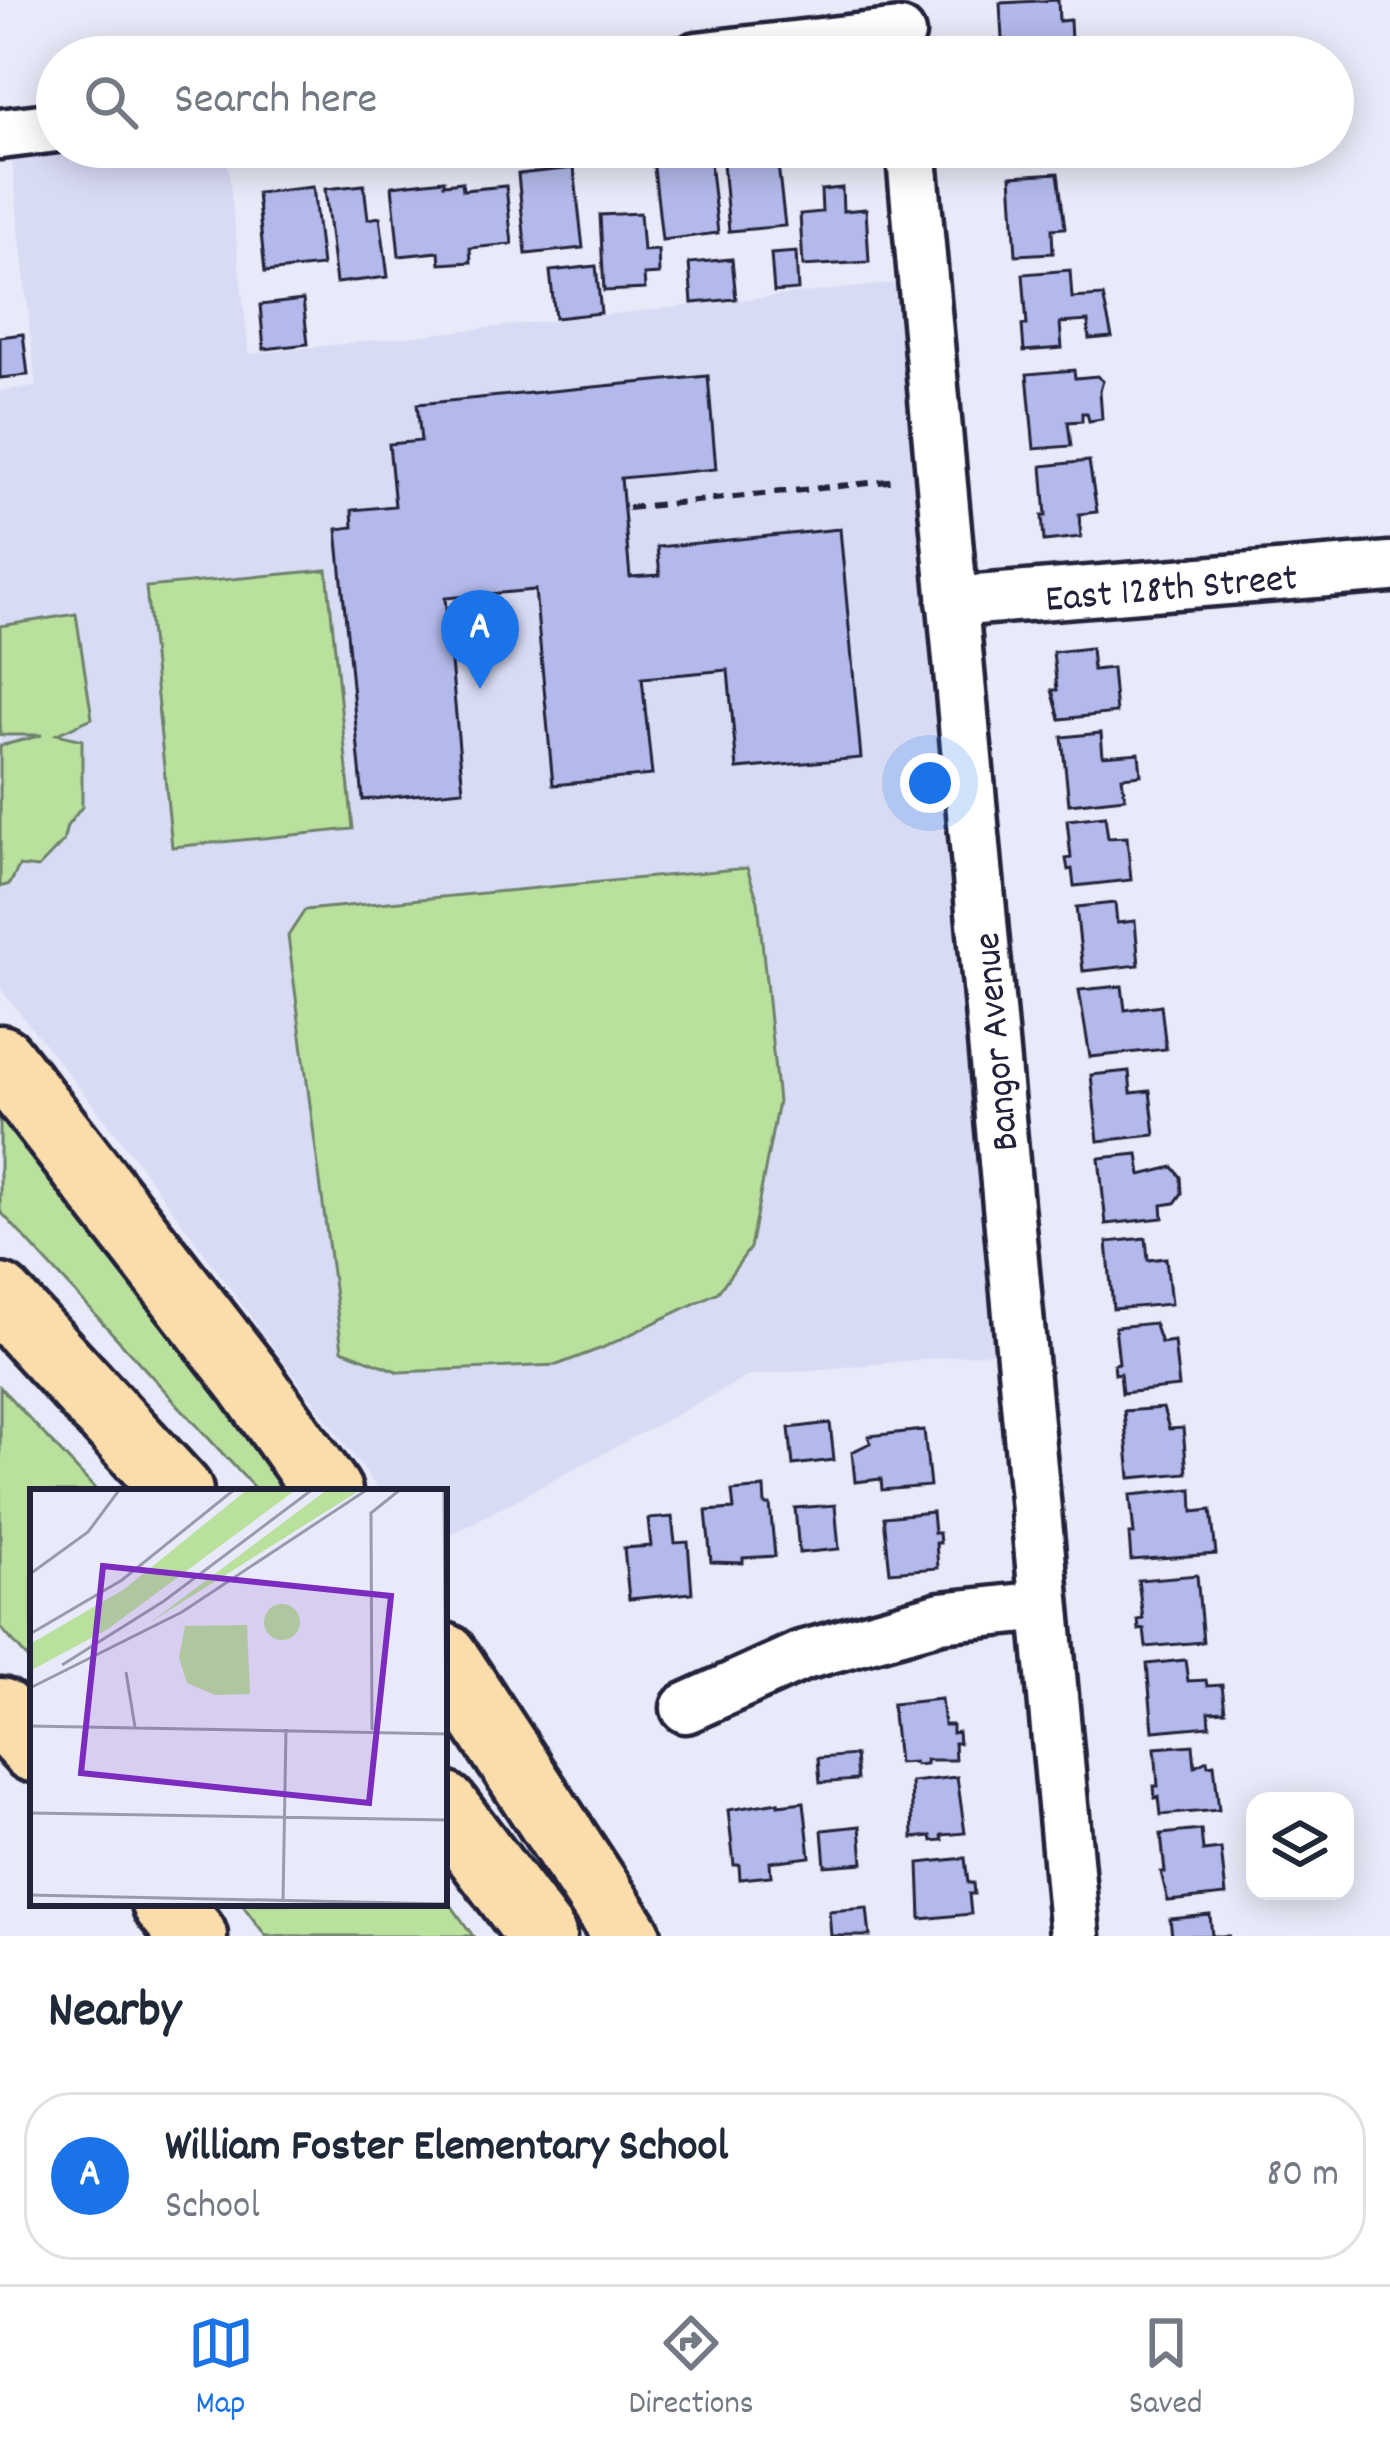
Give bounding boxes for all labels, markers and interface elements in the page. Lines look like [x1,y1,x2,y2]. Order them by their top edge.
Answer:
search box [36,36,1354,168]
icon: search [78,69,144,135]
text: Search here [174,70,377,134]
street label: East 128th Street [1043,553,1300,630]
pin: A [441,590,519,689]
your location [900,753,960,813]
street label: Bangor Avenue [963,930,1036,1153]
inset map [30,1489,447,1906]
map controls [1246,1792,1354,1900]
button: layers [1246,1792,1354,1900]
text: Nearby [48,1978,181,2050]
text: William Foster Elementary School [165,2117,728,2181]
text: A [79,2149,101,2204]
text: 80 m [1266,2149,1339,2204]
text: School [165,2181,260,2236]
tab: Map [188,2310,254,2429]
tab: Directions [629,2310,754,2429]
tab: Saved [1129,2310,1202,2429]

